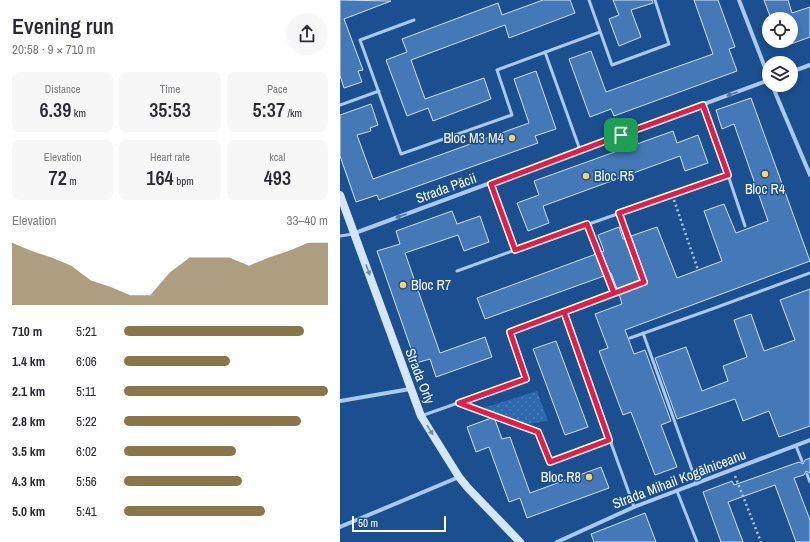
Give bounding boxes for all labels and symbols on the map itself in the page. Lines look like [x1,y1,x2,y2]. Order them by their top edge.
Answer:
one-way arrow [726,91,738,97]
pin [604,118,638,152]
place label: Bloc M3 M4 [443,129,505,147]
marker: Bloc M3 M4 [507,133,517,143]
place label: Bloc R5 [594,167,634,185]
street label: Strada Păcii [413,169,479,207]
marker: Bloc R4 [760,169,770,179]
marker: Bloc R5 [581,171,591,181]
place label: Bloc R4 [745,180,786,198]
one-way arrow [394,214,406,220]
one-way arrow [365,264,371,276]
place label: Bloc R7 [411,276,451,294]
marker: Bloc R7 [398,280,408,290]
street label: Strada Orly [401,346,439,407]
one-way arrow [426,425,434,435]
street label: Strada Mihail Kogălniceanu [610,445,748,513]
place label: Bloc R8 [541,468,581,486]
marker: Bloc R8 [584,472,594,482]
scale bar [352,514,446,533]

